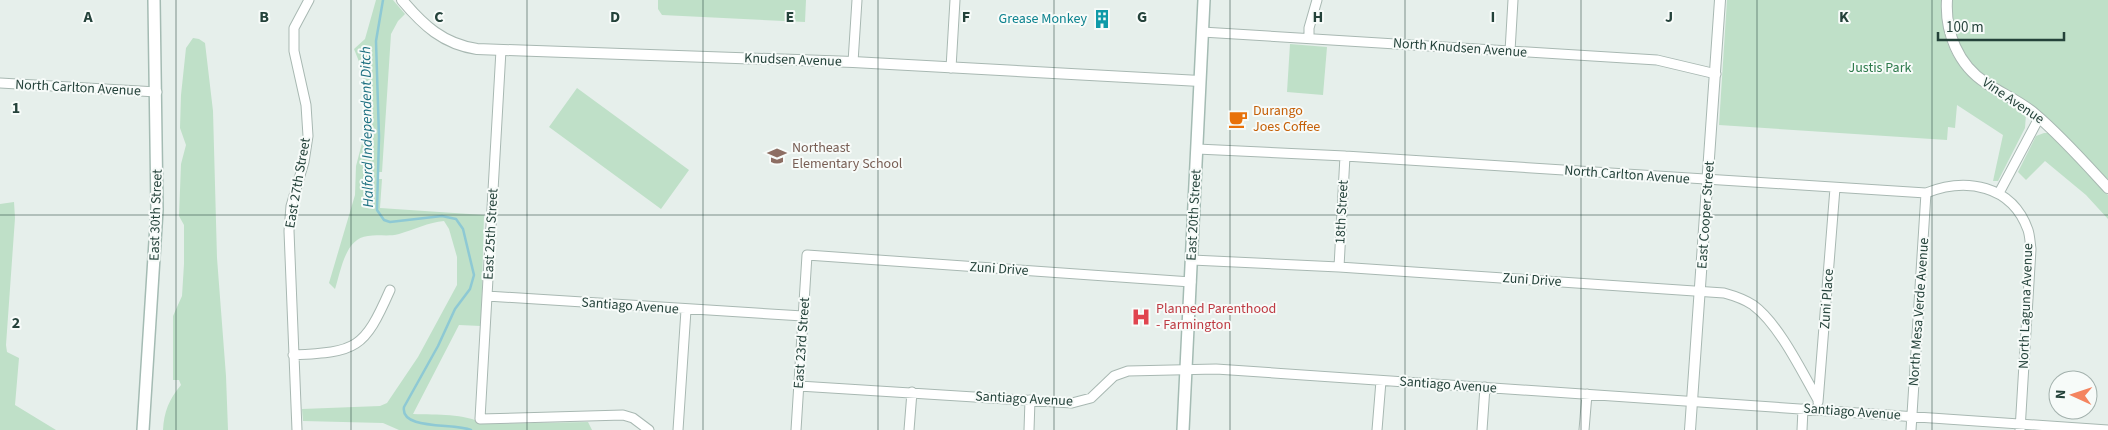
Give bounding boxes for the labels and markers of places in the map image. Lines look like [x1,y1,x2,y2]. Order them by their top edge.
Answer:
building icon: Grease Monkey [1091,8,1113,30]
place label: Grease Monkey [999,9,1087,29]
place label: Durango Joes Coffee [1253,101,1320,137]
cafe icon: Durango Joes Coffee [1227,108,1249,130]
place label: Northeast Elementary School [792,138,903,174]
school or university icon: Northeast Elementary School [766,145,788,167]
place label: Planned Parenthood - Farmington [1156,299,1276,335]
hospital icon: Planned Parenthood - Farmington [1130,306,1152,328]

